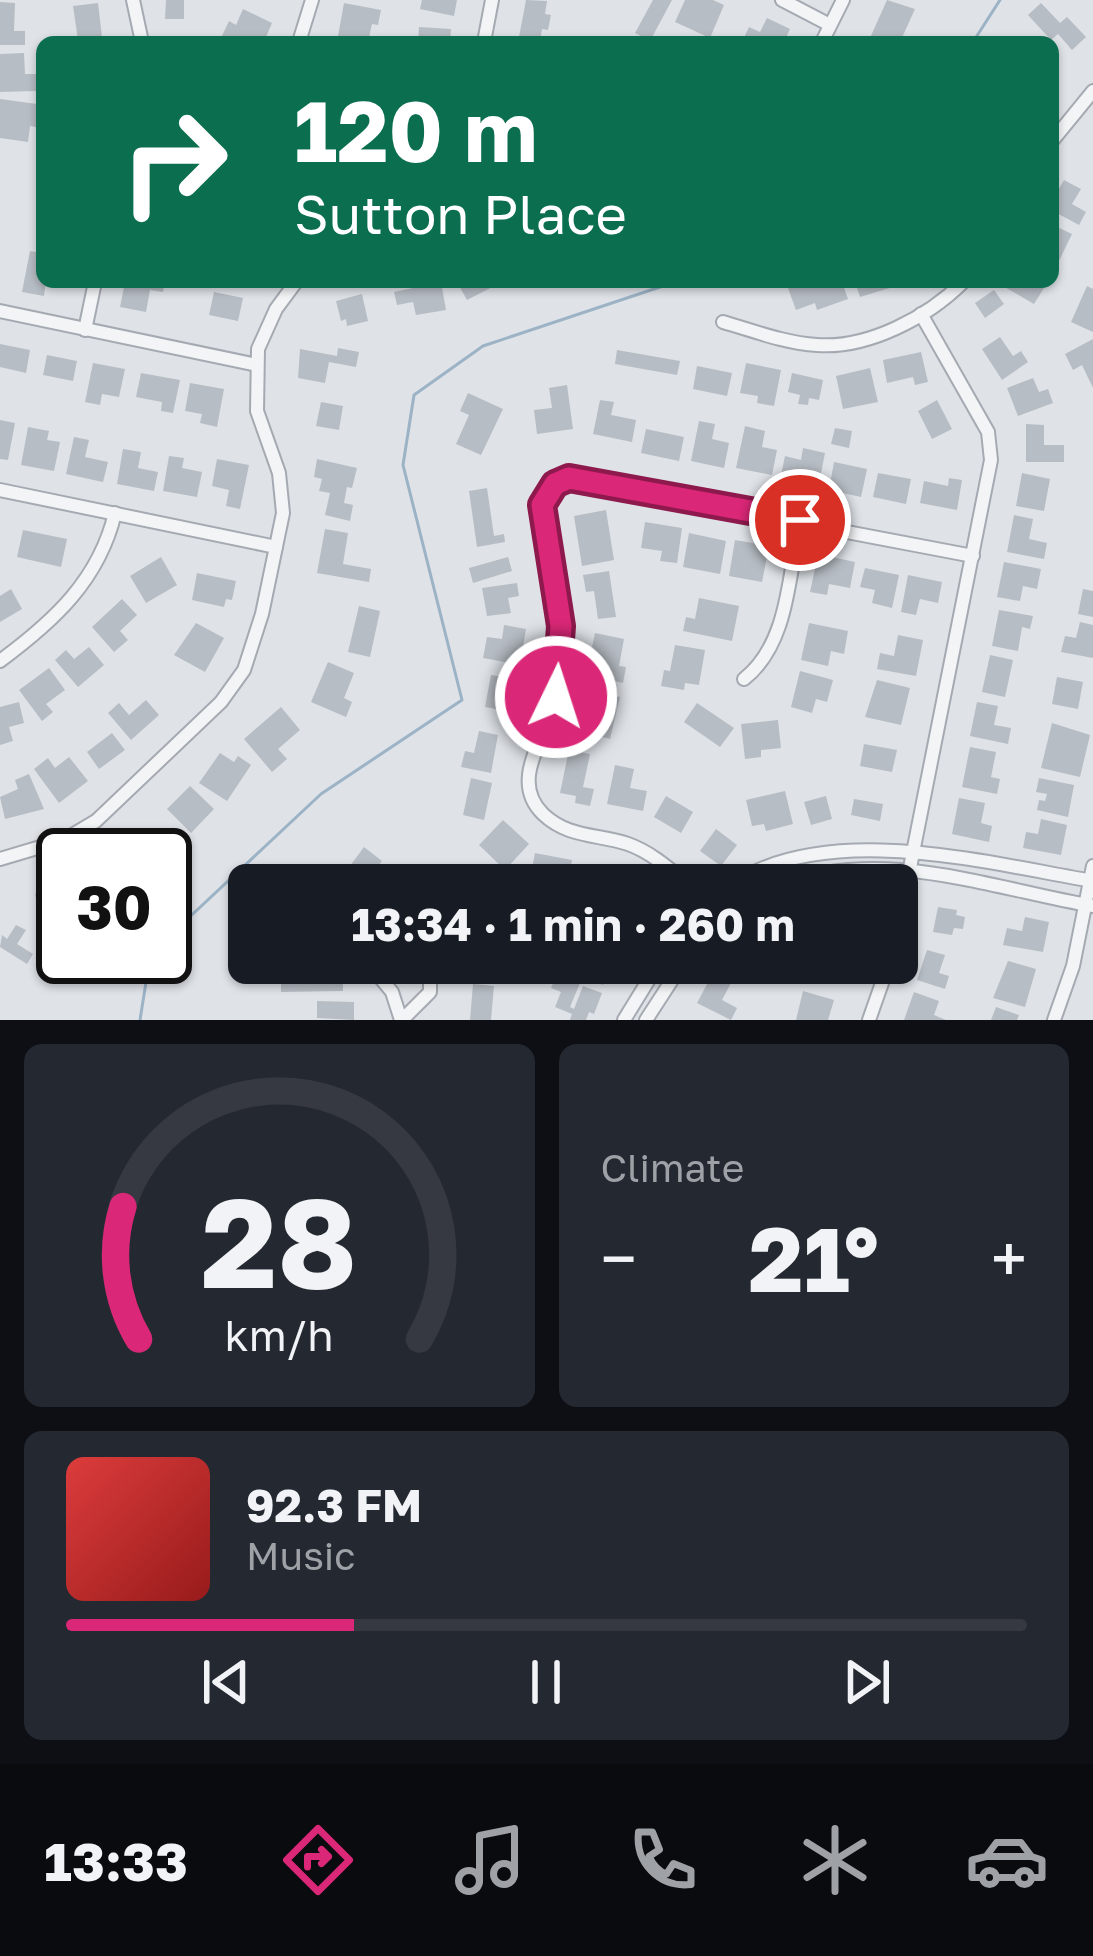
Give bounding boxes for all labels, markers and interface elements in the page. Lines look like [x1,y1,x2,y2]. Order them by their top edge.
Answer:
text: 120 m [294,80,538,180]
icon: right [96,84,252,240]
text: Sutton Place [294,181,627,246]
pin [749,469,851,571]
icon: arrive [767,487,833,553]
position arrow [493,634,619,760]
speed limit sign: 30 [36,828,192,984]
text: 13:34 · 1 min · 260 m [351,897,795,951]
text: Climate [601,1144,744,1191]
text: 28 [201,1166,357,1315]
text: 21° [749,1204,879,1312]
text: − [601,1218,637,1298]
text: + [991,1218,1027,1298]
text: km/h [225,1308,334,1359]
text: 92.3 FM [246,1478,422,1532]
text: Music [246,1532,356,1579]
icon: previous [193,1649,259,1715]
icon: pause [513,1649,579,1715]
icon: next [834,1649,900,1715]
icon: directions [276,1818,360,1902]
icon: music [448,1818,532,1902]
icon: phone [621,1818,705,1902]
icon: climate [793,1818,877,1902]
icon: car [965,1818,1049,1902]
text: 13:33 [44,1828,188,1893]

